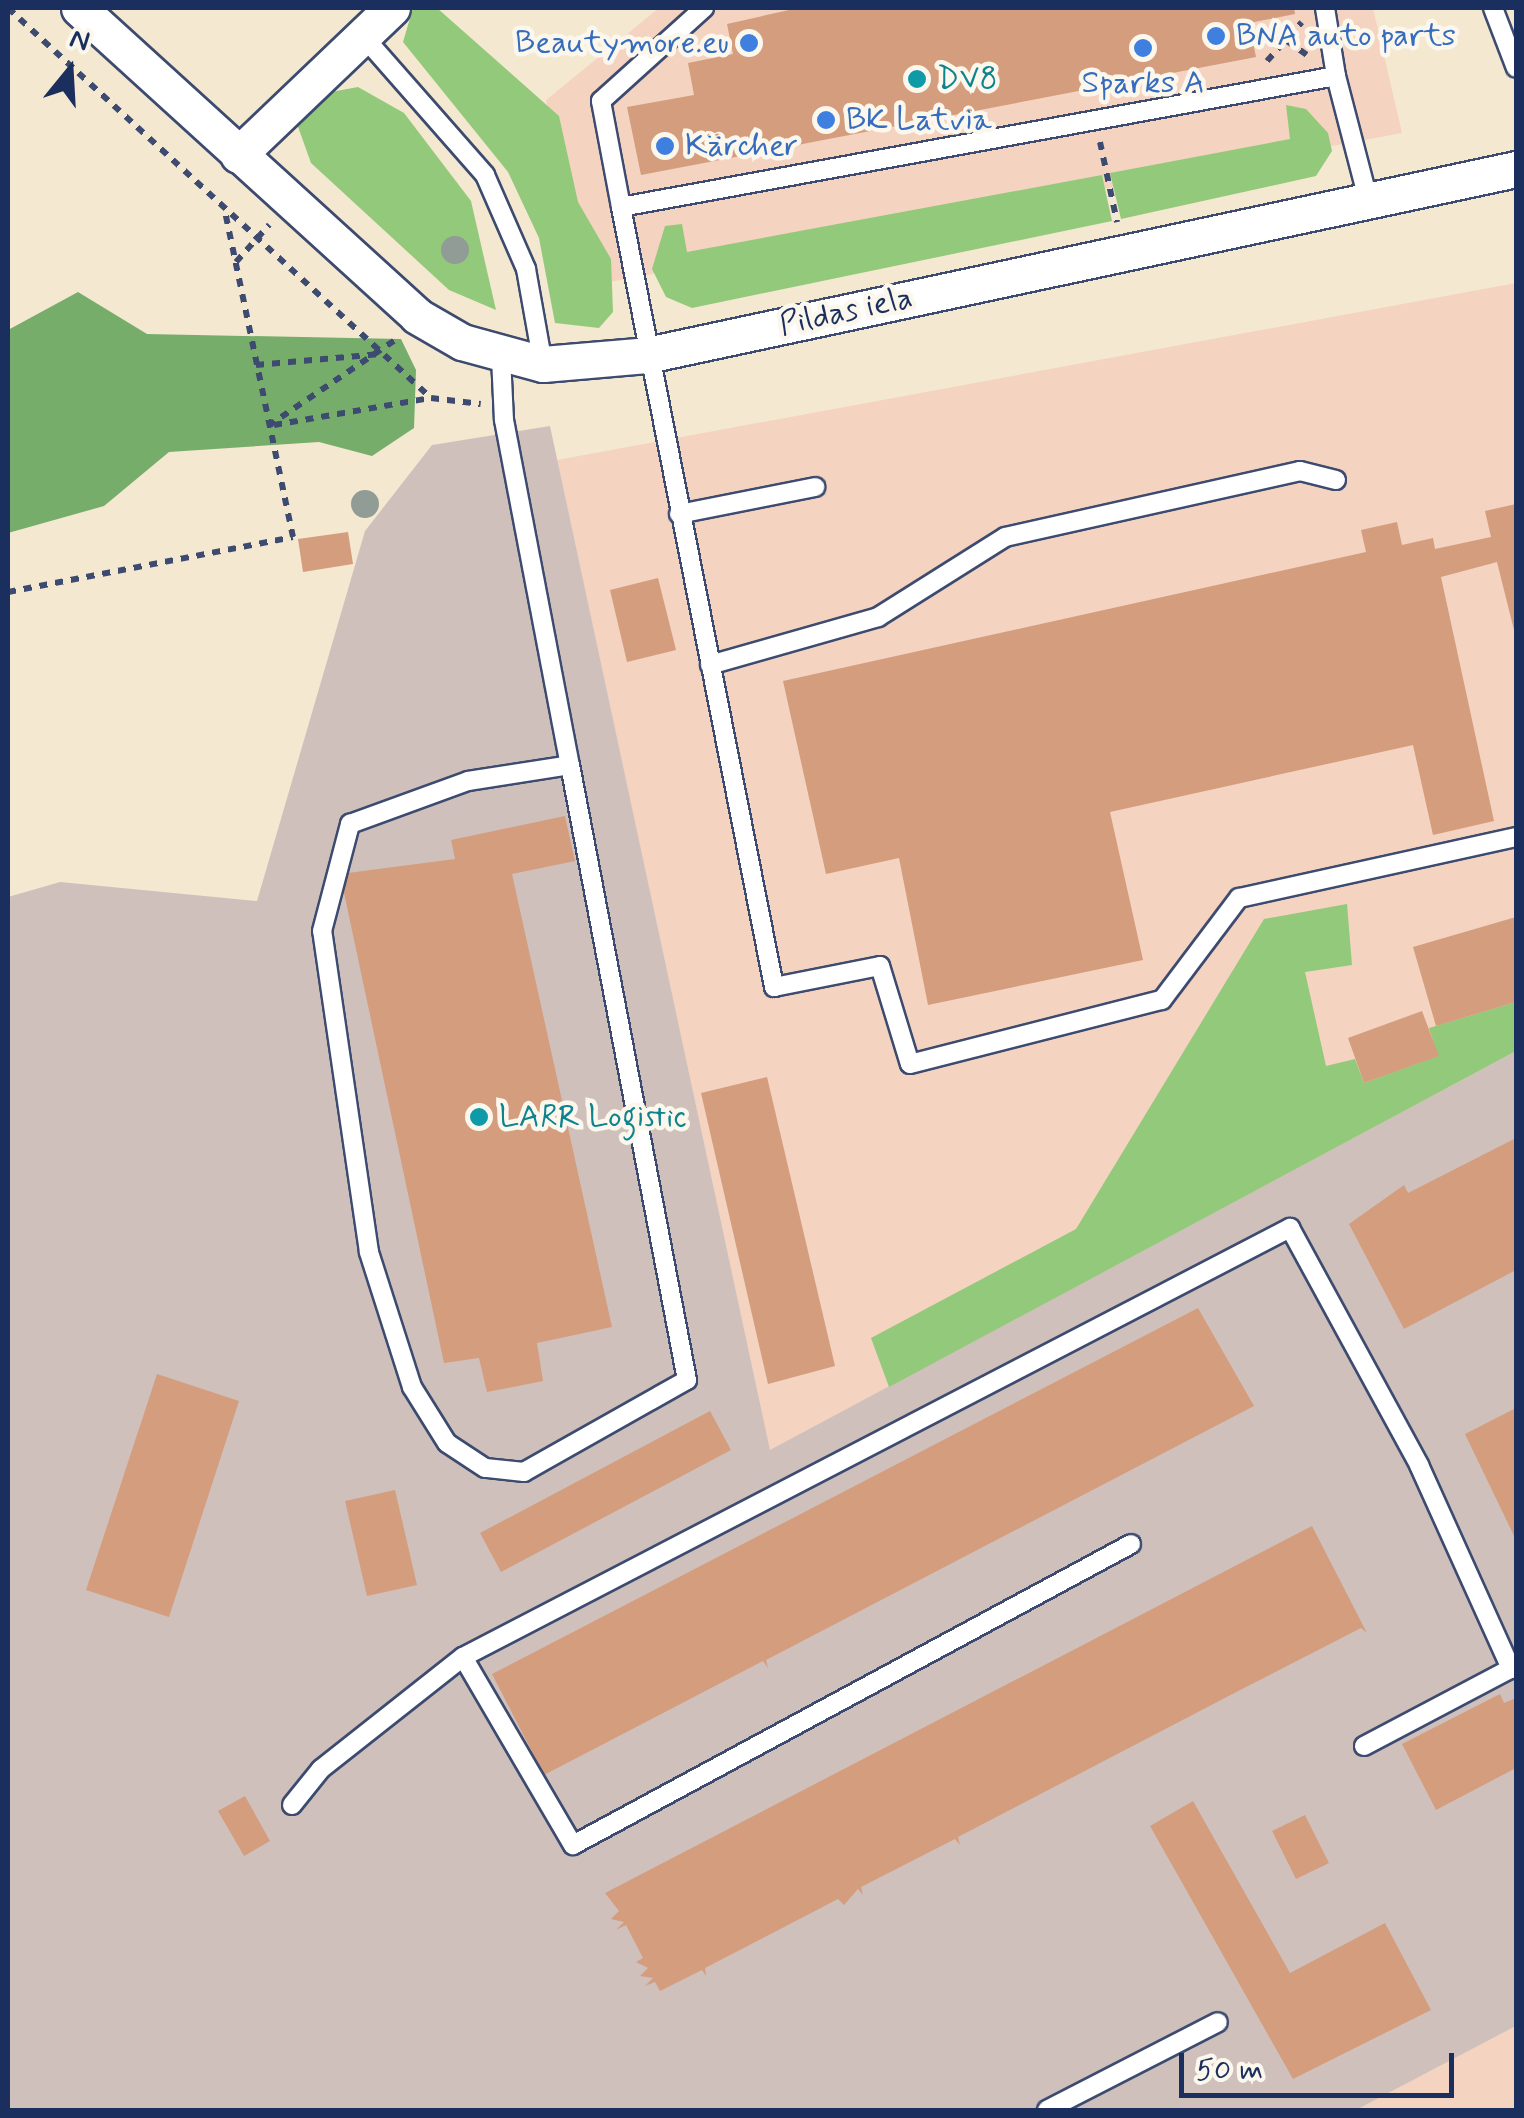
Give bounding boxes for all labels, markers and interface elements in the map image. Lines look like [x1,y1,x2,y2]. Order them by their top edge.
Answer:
place label: BNA auto parts [1236,17,1444,55]
north arrow [20,20,120,120]
text: N [65,21,94,61]
place label: Beautymore.eu [515,24,729,62]
marker: BNA auto parts [1205,25,1227,47]
marker: Beautymore.eu [738,32,760,54]
marker: Sparks A [1132,37,1154,59]
place label: DV8 [937,60,997,98]
place label: Sparks A [1081,64,1205,102]
marker: DV8 [906,68,928,90]
place label: BK Latvia [846,101,983,139]
marker: BK Latvia [815,109,837,131]
place label: Kärcher [685,127,798,165]
marker: Kärcher [654,135,676,157]
street label: Pildas iela [775,279,917,345]
place label: LARR Logistic [499,1098,686,1136]
marker: LARR Logistic [468,1106,490,1128]
scale bar [1184,2033,1459,2095]
text: 50 m [1196,2051,1263,2090]

